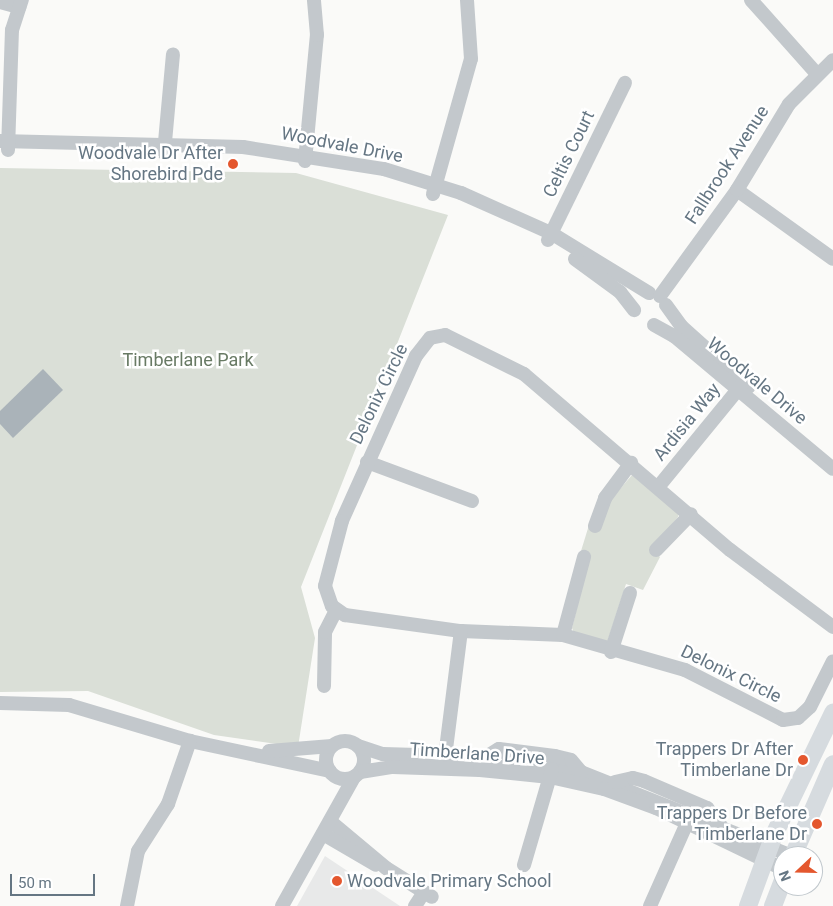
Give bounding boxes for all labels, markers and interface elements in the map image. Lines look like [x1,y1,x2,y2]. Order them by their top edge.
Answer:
street label: Fallbrook Avenue [681,102,773,228]
street label: Celtis Court [539,107,599,201]
street label: Woodvale Drive [279,123,405,167]
place label: Woodvale Dr After Shorebird Pde [78,143,223,186]
marker: Woodvale Dr After Shorebird Pde [227,158,239,170]
street label: Woodvale Drive [703,333,811,429]
street label: Delonix Circle [345,340,413,448]
park label: Timberlane Park [122,349,254,371]
street label: Ardisia Way [649,379,725,465]
street label: Delonix Circle [677,640,785,708]
street label: Timberlane Drive [409,739,545,769]
place label: Trappers Dr After Timberlane Dr [656,739,793,782]
marker: Trappers Dr After Timberlane Dr [797,754,809,766]
place label: Trappers Dr Before Timberlane Dr [657,803,807,846]
marker: Trappers Dr Before Timberlane Dr [811,818,823,830]
north arrow [773,846,823,896]
scale bar [12,864,98,896]
text: N [776,869,794,884]
place label: Woodvale Primary School [347,870,552,892]
text: 50 m [18,874,52,892]
marker: Woodvale Primary School [331,875,343,887]

